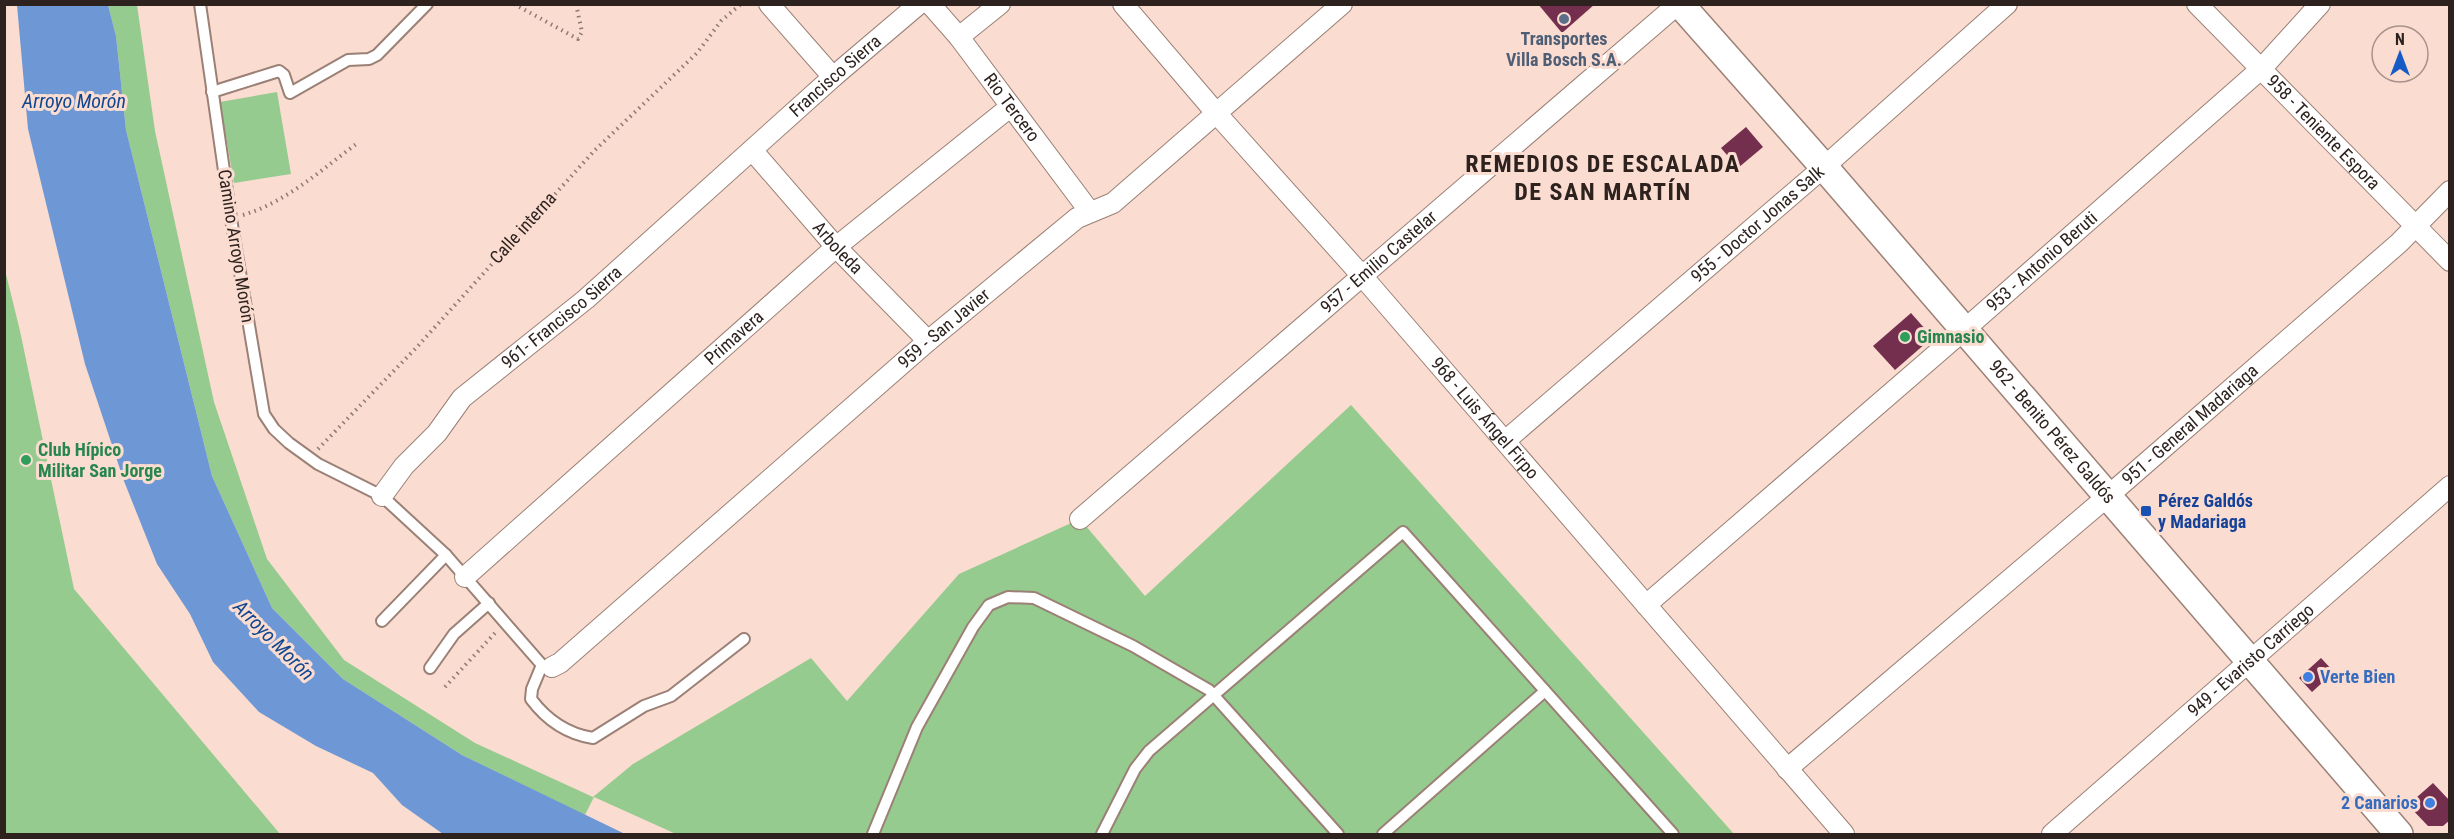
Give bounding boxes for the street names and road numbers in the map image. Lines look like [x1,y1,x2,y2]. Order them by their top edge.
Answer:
street label: Francisco Sierra [785,30,885,121]
street label: Rio Tercero [980,69,1045,145]
street label: 958 - Teniente Espora [2263,70,2385,194]
street label: 955 - Doctor Jonas Salk [1686,161,1828,287]
street label: Camino Arroyo Morón [214,168,259,324]
street label: Calle interna [485,188,560,268]
street label: 957 - Emilio Castelar [1316,205,1441,317]
street label: 953 - Antonio Beruti [1982,207,2101,316]
street label: Arboleda [809,217,867,278]
street label: 961- Francisco Sierra [497,261,626,373]
street label: 959 - San Javier [893,283,994,373]
street label: Primavera [700,306,767,369]
street label: 968 - Luis Ángel Firpo [1427,353,1543,483]
street label: 962 - Benito Pérez Galdós [1985,355,2120,507]
street label: 951 - General Madariaga [2117,360,2262,489]
street label: 949 - Evaristo Carriego [2183,599,2318,721]

